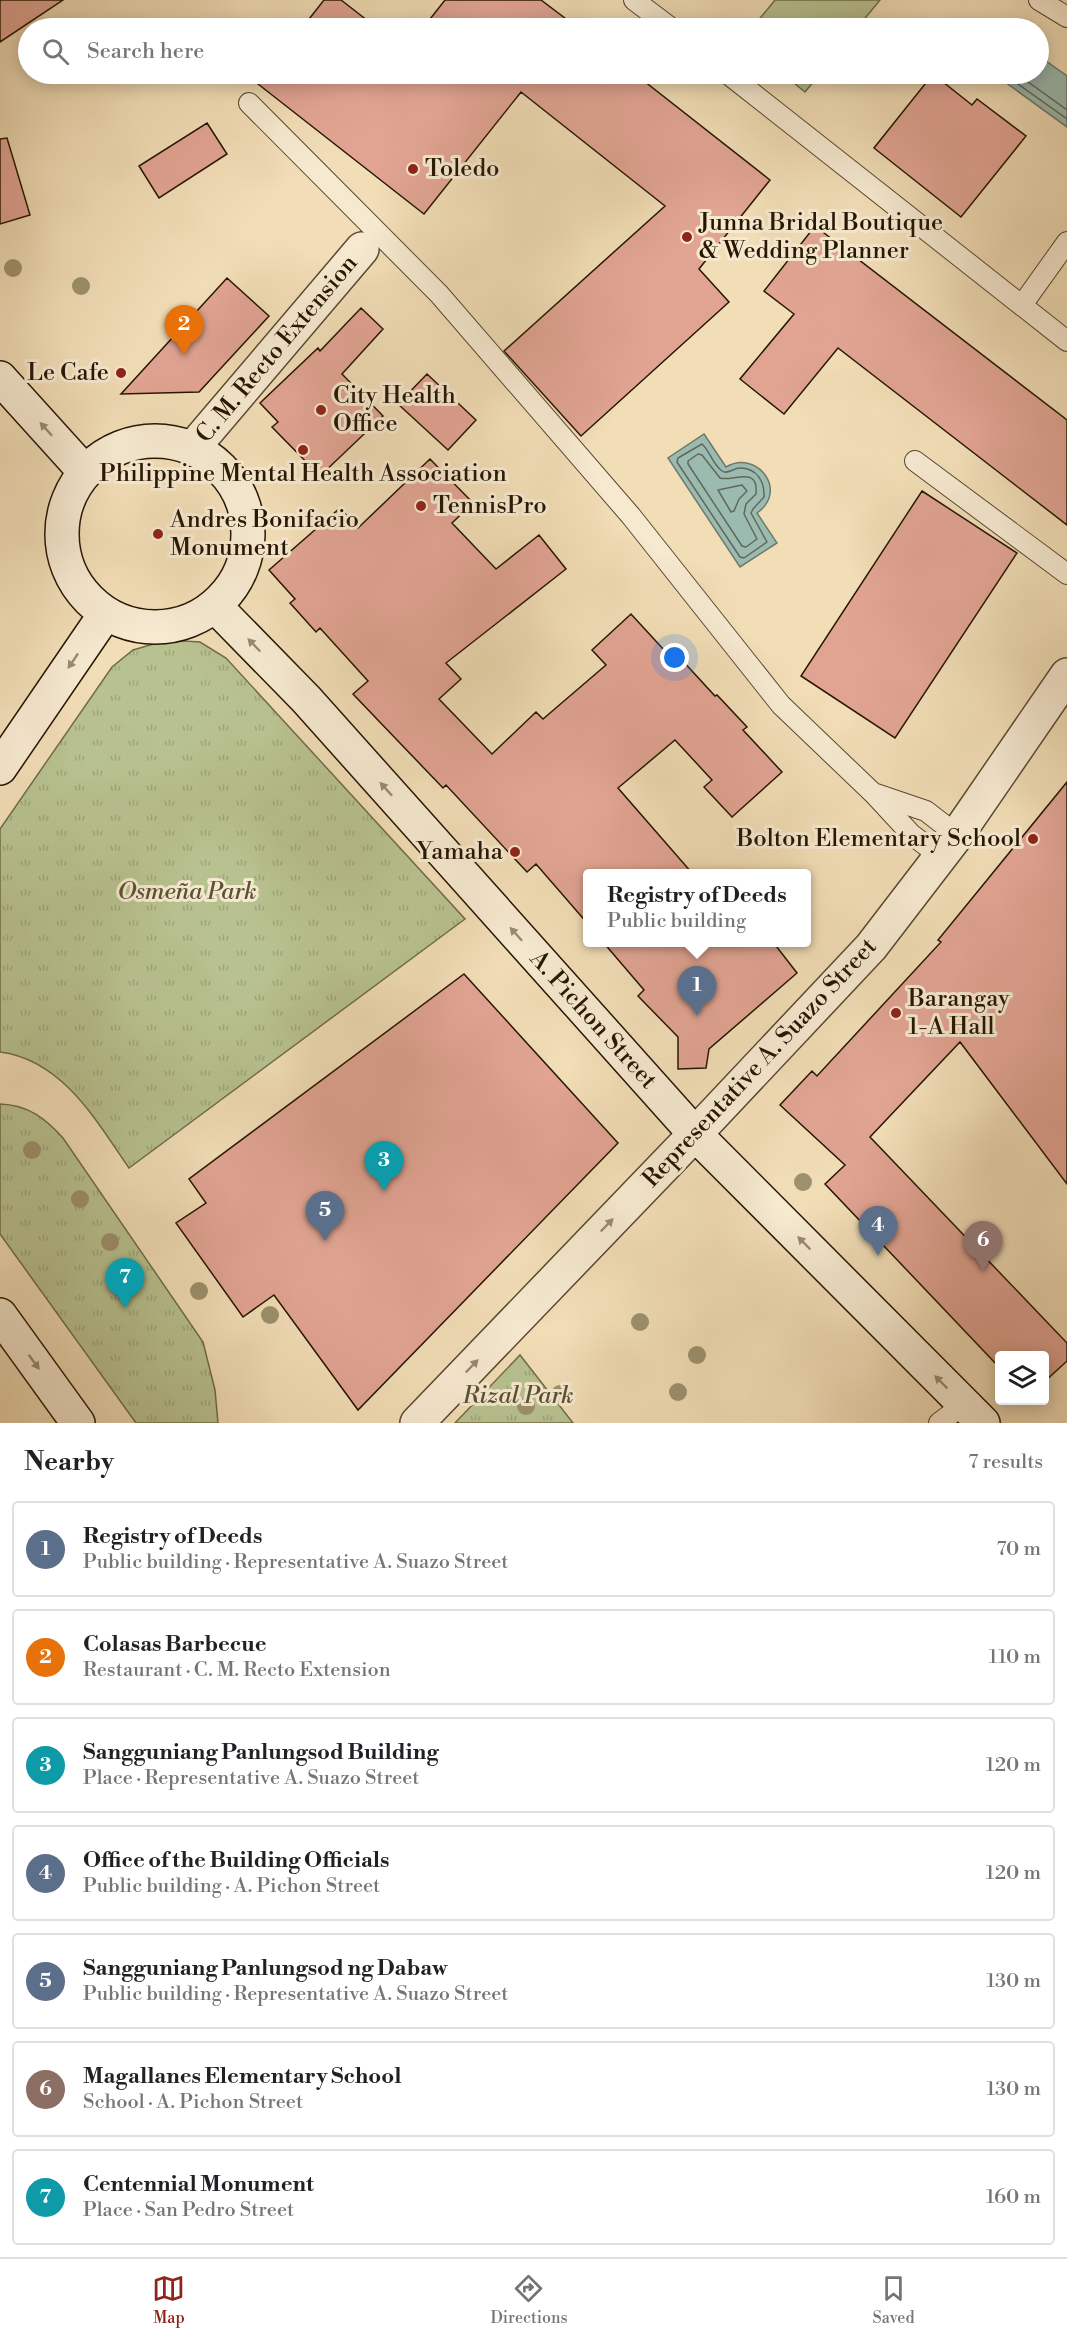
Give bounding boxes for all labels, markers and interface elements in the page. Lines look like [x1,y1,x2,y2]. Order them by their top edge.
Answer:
search box [18,18,1049,84]
icon: search [39,35,72,68]
text: Search here [87,38,204,65]
place label: Toledo [425,154,500,184]
marker: Toledo [406,162,420,176]
place label: Junna Bridal Boutique & Wedding Planner [698,208,943,266]
marker: Junna Bridal Boutique & Wedding Planner [680,230,694,244]
street label: C. M. Recto Extension [190,249,364,449]
pin: 2 [164,306,204,355]
place label: Le Cafe [27,358,109,388]
marker: Le Cafe [114,366,128,380]
place label: City Health Office [333,381,456,439]
marker: City Health Office [314,403,328,417]
one-way arrow [39,421,53,436]
marker: Philippine Mental Health Association [296,443,310,457]
place label: Philippine Mental Health Association [99,459,507,489]
place label: TennisPro [433,491,547,521]
marker: TennisPro [414,499,428,513]
place label: Andres Bonifacio Monument [169,505,359,563]
marker: Andres Bonifacio Monument [151,527,165,541]
one-way arrow [247,639,261,653]
your location [660,643,689,672]
one-way arrow [68,653,79,669]
one-way arrow [379,781,393,796]
place label: Bolton Elementary School [735,824,1021,854]
marker: Bolton Elementary School [1026,832,1040,846]
place label: Yamaha [415,837,504,867]
marker: Yamaha [508,845,522,859]
popup [583,869,811,947]
park label: Osmeña Park [118,877,256,907]
text: Registry of Deeds [607,882,787,909]
text: Public building [607,909,746,934]
one-way arrow [510,927,523,942]
street label: Representative A. Suazo Street [637,932,884,1194]
street label: A. Pichon Street [522,944,663,1096]
pin: 1 [678,966,716,1016]
place label: Barangay 1-A Hall [907,984,1010,1042]
marker: Barangay 1-A Hall [889,1006,903,1020]
pin: 3 [364,1142,404,1191]
pin: 5 [306,1192,344,1241]
pin: 4 [858,1206,898,1256]
one-way arrow [600,1218,614,1232]
pin: 6 [964,1222,1002,1271]
one-way arrow [797,1237,811,1251]
pin: 7 [106,1258,144,1308]
map controls [995,1351,1049,1405]
button: layers [995,1351,1049,1405]
one-way arrow [28,1354,40,1370]
one-way arrow [465,1359,479,1373]
one-way arrow [935,1375,949,1389]
park label: Rizal Park [462,1381,573,1411]
text: Nearby [24,1446,114,1478]
text: 7 results [968,1450,1043,1475]
text: Registry of Deeds [83,1523,262,1550]
text: 1 [41,1537,50,1562]
text: 70 m [997,1537,1041,1562]
text: Public building · Representative A. Suazo Street [83,1550,508,1575]
text: Colasas Barbecue [83,1631,267,1658]
text: 2 [39,1645,52,1670]
text: 110 m [989,1645,1041,1670]
text: Restaurant · C. M. Recto Extension [83,1658,391,1683]
text: Sangguniang Panlungsod Building [83,1739,439,1766]
text: 3 [39,1753,52,1778]
text: 120 m [986,1753,1041,1778]
text: Place · Representative A. Suazo Street [83,1766,419,1791]
text: Office of the Building Officials [83,1847,390,1874]
text: 4 [39,1861,52,1886]
text: 120 m [986,1861,1041,1886]
text: Public building · A. Pichon Street [83,1874,380,1899]
text: Sangguniang Panlungsod ng Dabaw [83,1955,447,1982]
text: 5 [39,1969,52,1994]
text: 130 m [986,1969,1041,1994]
text: Public building · Representative A. Suazo Street [83,1982,508,2007]
text: Magallanes Elementary School [83,2063,402,2090]
text: 6 [39,2077,52,2102]
text: 130 m [986,2077,1041,2102]
text: School · A. Pichon Street [83,2090,303,2115]
text: Centennial Monument [83,2171,314,2198]
text: 7 [40,2185,51,2210]
text: 160 m [986,2185,1041,2210]
text: Place · San Pedro Street [83,2198,294,2223]
tab: Map [152,2272,185,2328]
tab: Directions [490,2272,568,2328]
tab: Saved [872,2272,915,2328]

